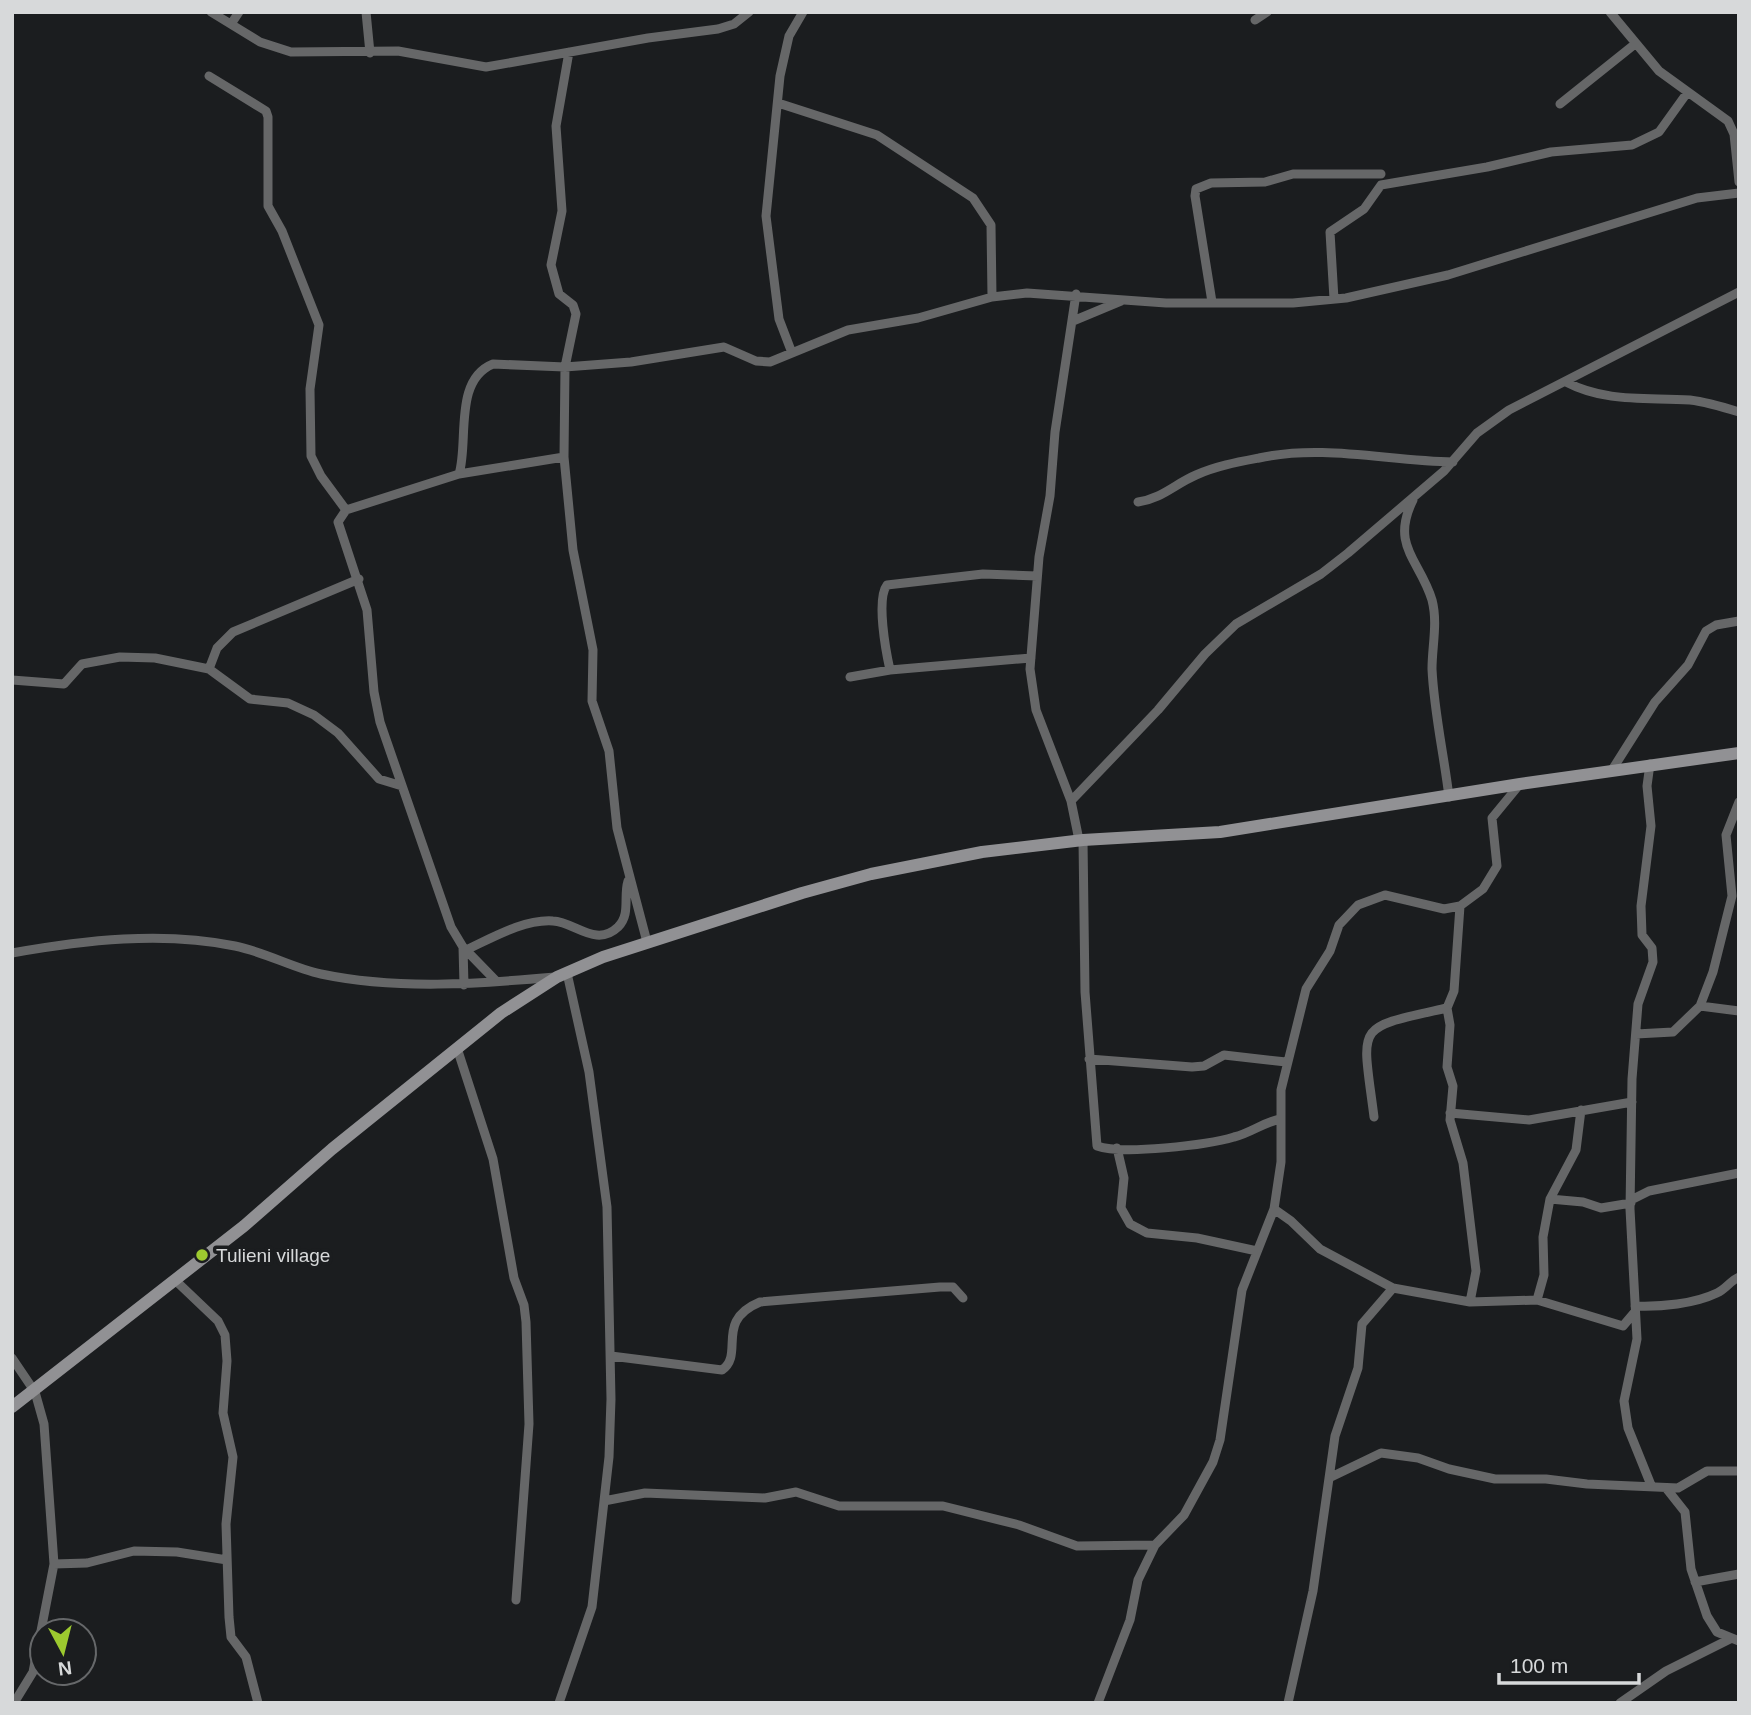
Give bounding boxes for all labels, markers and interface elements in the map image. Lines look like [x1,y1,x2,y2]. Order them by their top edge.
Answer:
place label: Tulieni village [216,1245,330,1266]
marker: Tulieni village [194,1247,210,1263]
north arrow [28,1617,98,1687]
scale bar [1499,1642,1639,1686]
text: 100 m [1510,1654,1568,1677]
text: N [57,1657,73,1680]

